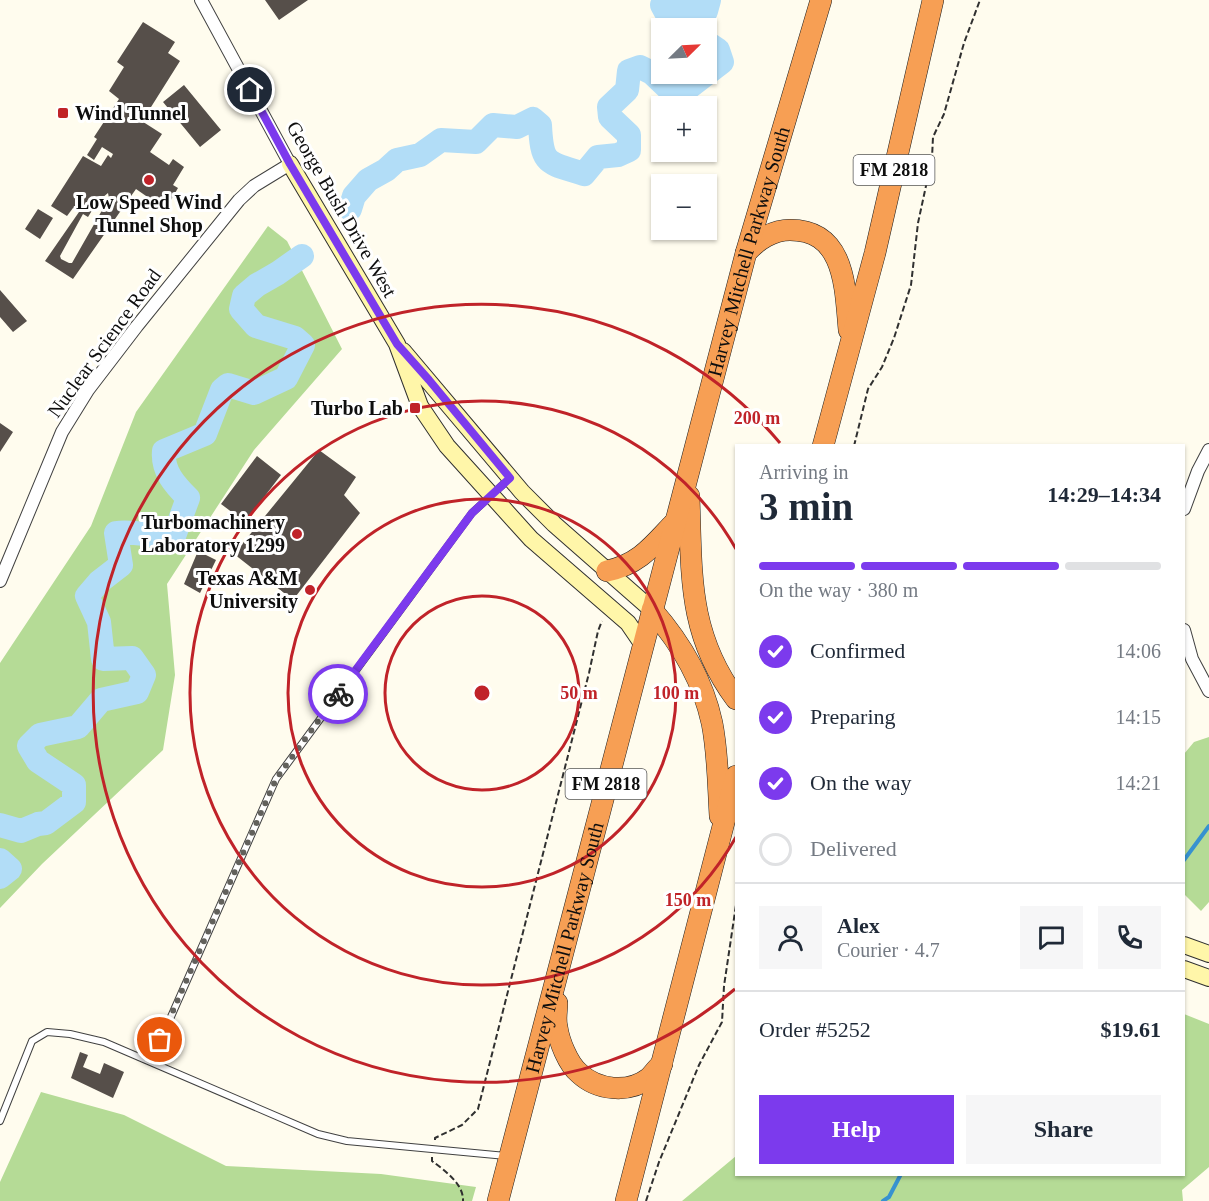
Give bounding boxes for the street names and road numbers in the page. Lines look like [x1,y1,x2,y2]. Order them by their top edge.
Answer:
street label: George Bush Drive West [282,117,402,302]
street label: Harvey Mitchell Parkway South [703,124,794,379]
road number: FM 2818 [854,155,934,185]
street label: Nuclear Science Road [43,265,165,421]
road number: FM 2818 [566,769,646,799]
street label: Harvey Mitchell Parkway South [521,820,608,1075]

